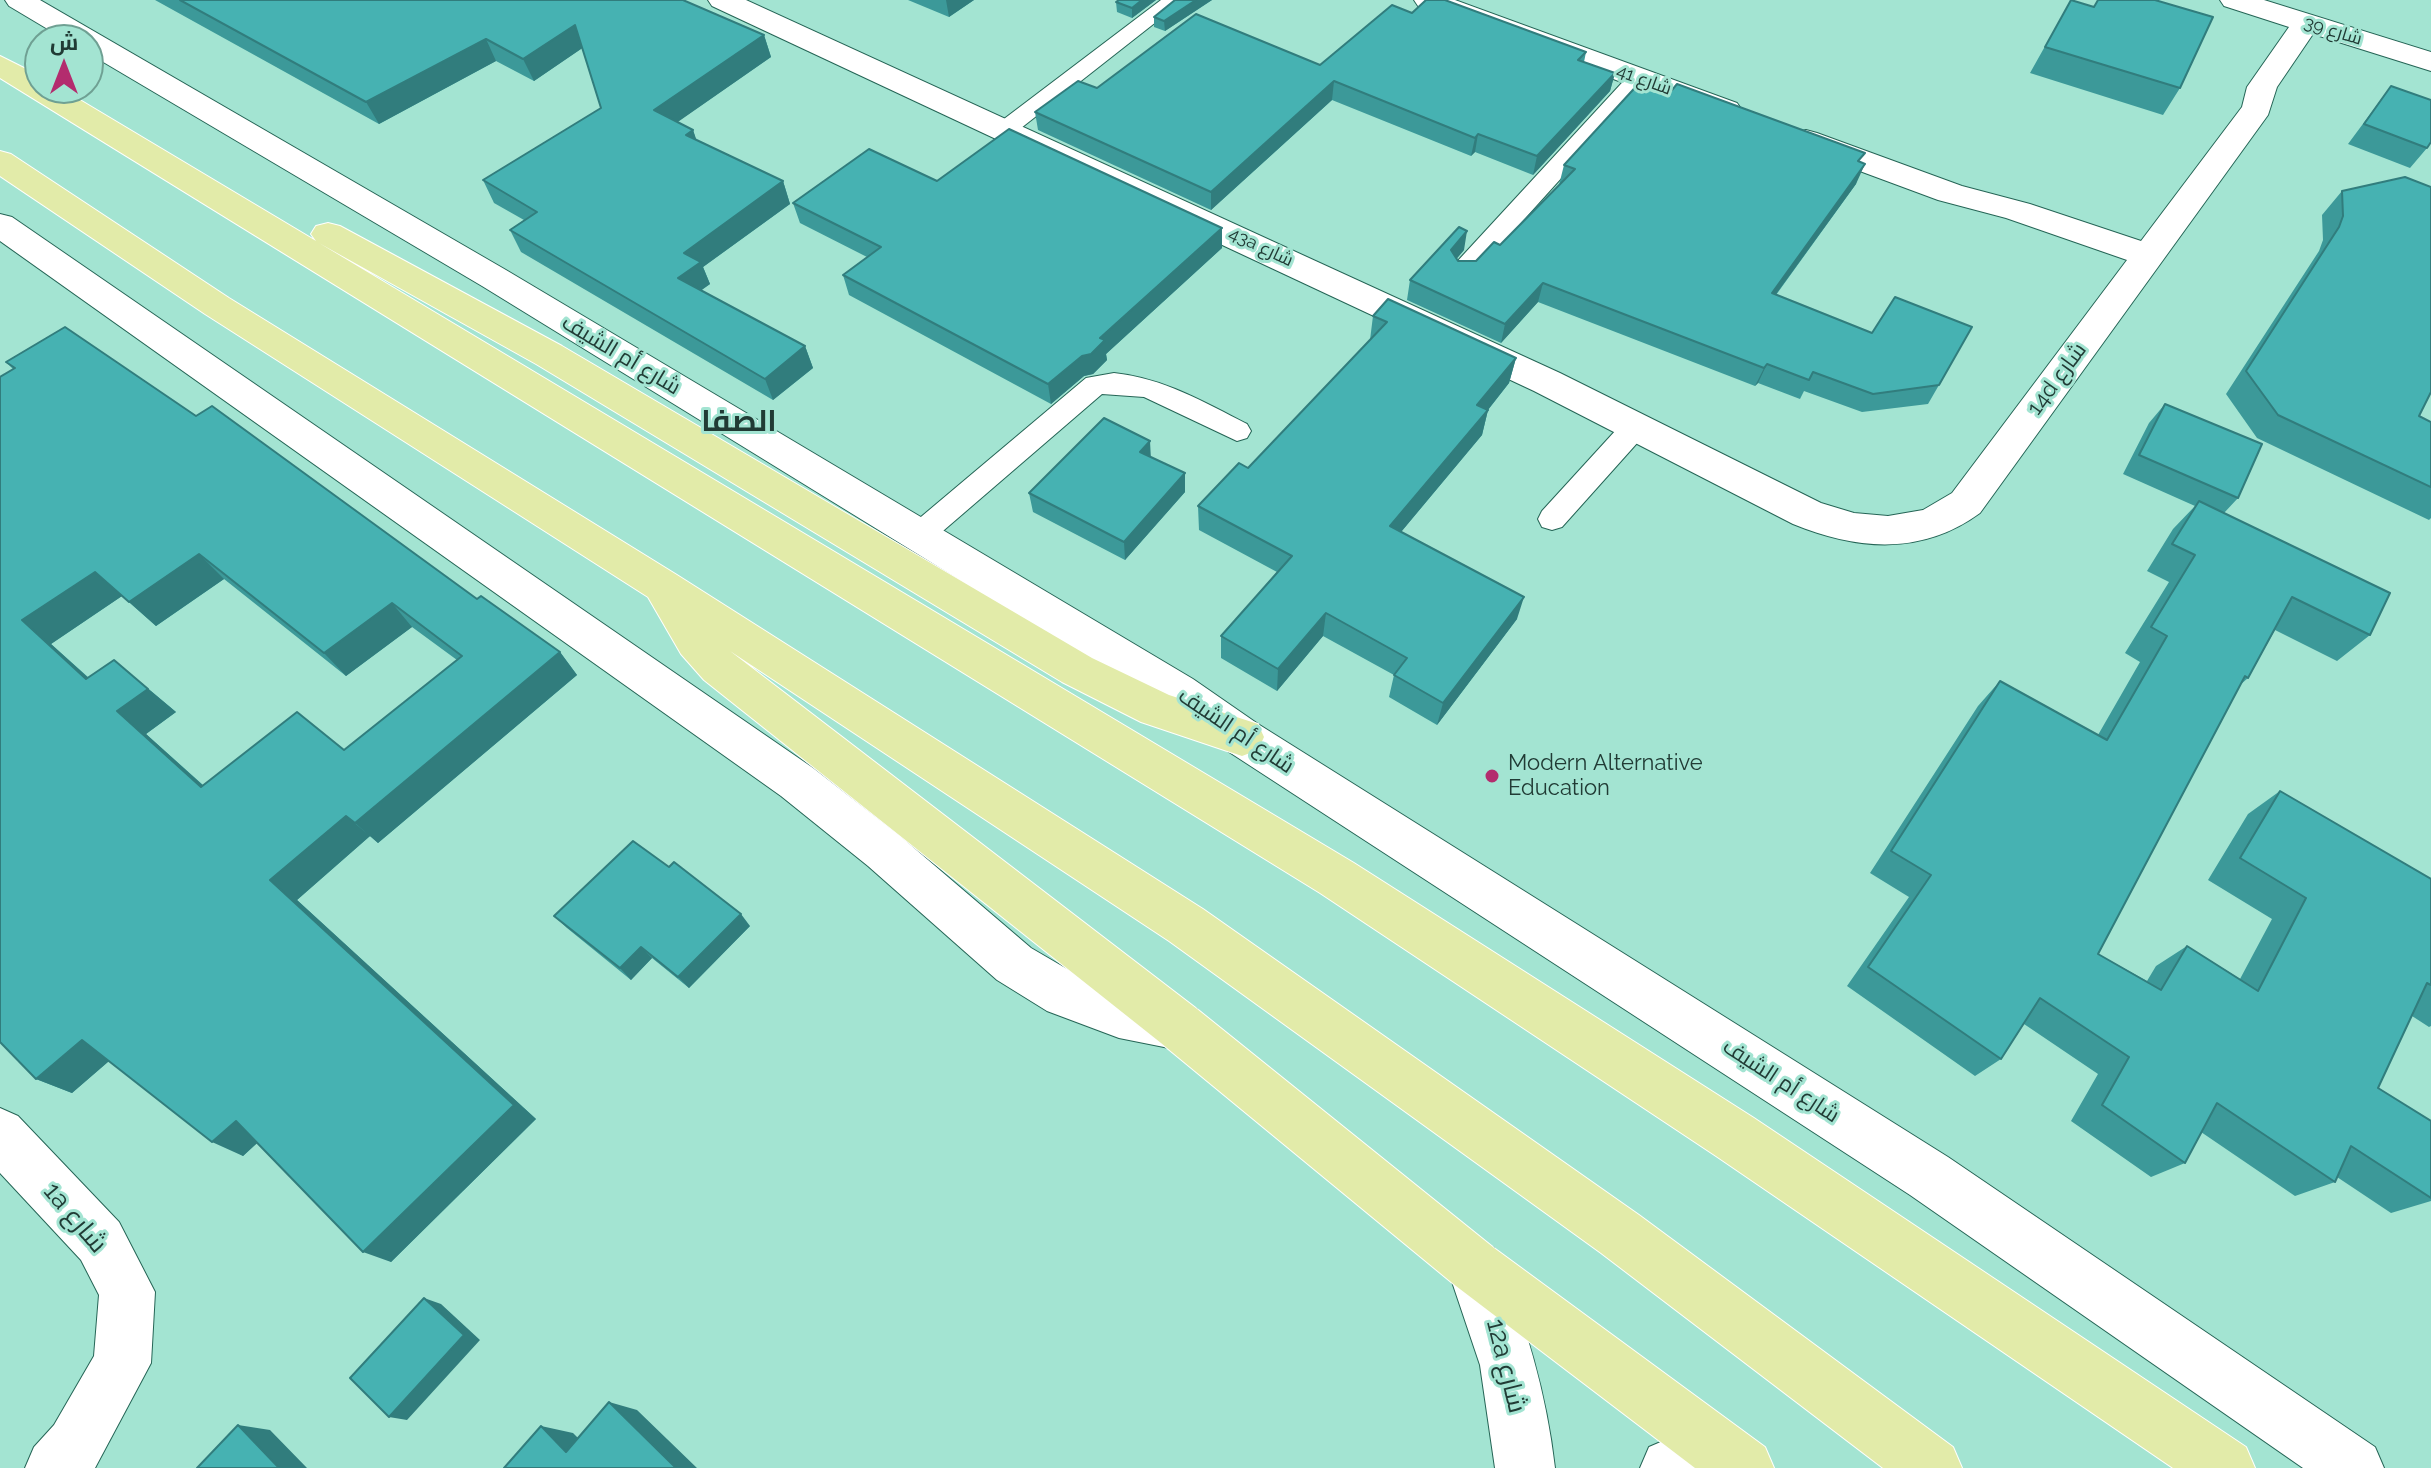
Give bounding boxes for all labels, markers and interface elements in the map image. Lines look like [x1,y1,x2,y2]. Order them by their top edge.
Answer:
street label: شارع 39 [2301,12,2365,50]
north arrow [24,24,104,104]
text: ش [50,29,78,55]
street label: شارع 41 [1614,60,1674,100]
street label: 43a شارع [1225,223,1297,271]
street label: شارع أم الشيف [557,309,685,401]
street label: 14d شارع [2022,338,2092,420]
district label: الصفا [701,404,777,440]
street label: شارع أم الشيف [1173,683,1299,779]
place label: Modern Alternative Education [1508,750,1703,802]
marker: Modern Alternative Education [1483,767,1501,785]
street label: شارع أم الشيف [1718,1033,1844,1129]
street label: 1a شارع [37,1176,113,1260]
street label: 12a شارع [1479,1316,1533,1416]

